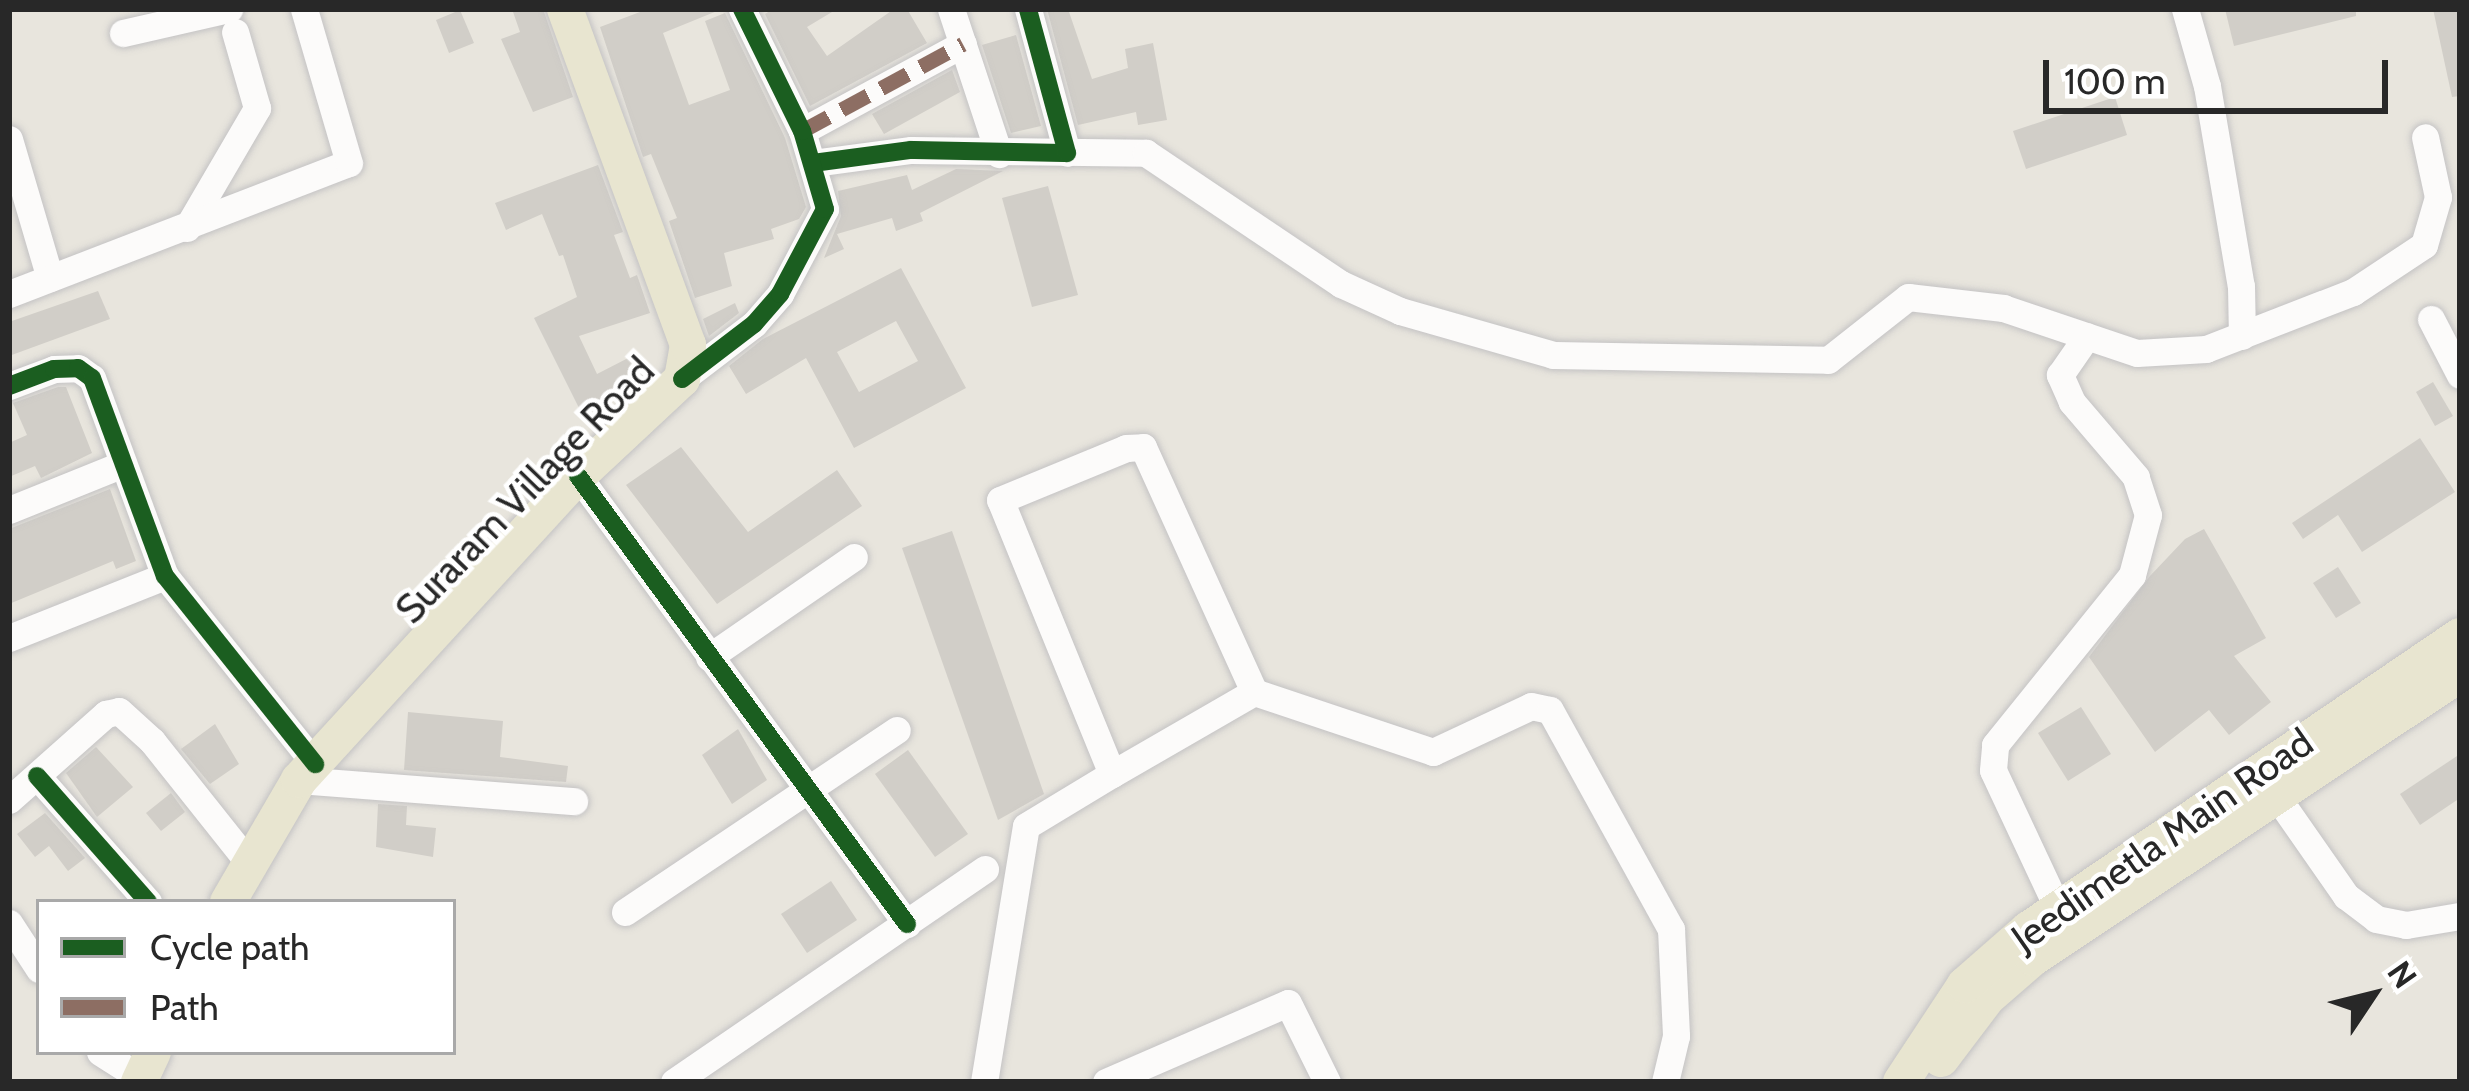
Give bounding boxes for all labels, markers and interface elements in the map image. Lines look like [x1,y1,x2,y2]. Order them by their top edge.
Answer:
scale bar [2049,36,2394,110]
text: 100 m [2064,59,2166,103]
street label: Suraram Village Road [386,347,664,633]
street label: Jeedimetla Main Road [2002,718,2322,962]
legend [36,899,456,1055]
text: Cycle path [150,925,310,969]
north arrow [2313,935,2433,1055]
text: N [2379,953,2426,995]
text: Path [150,985,219,1029]

